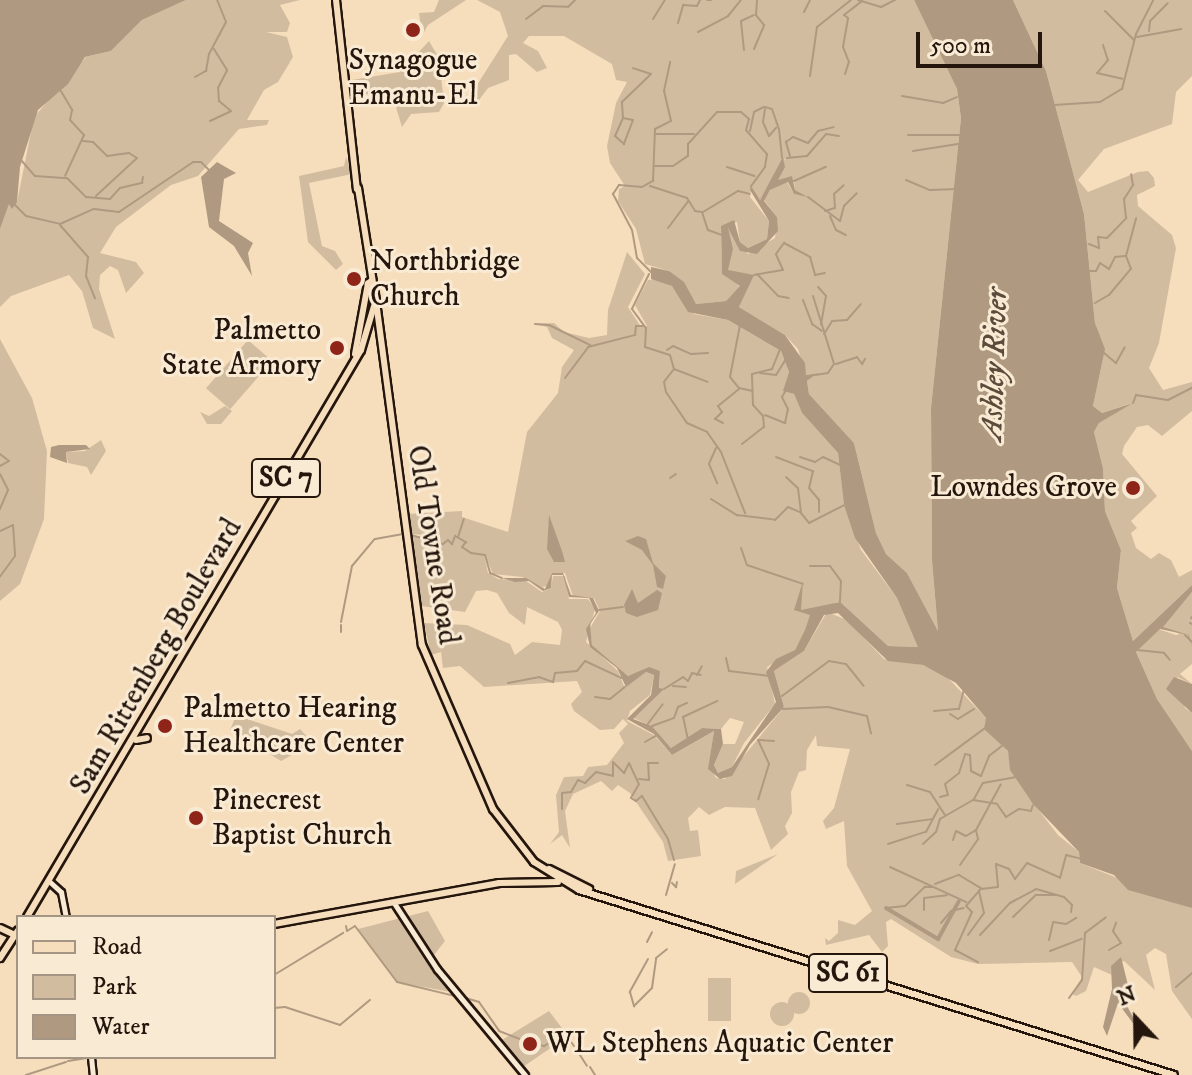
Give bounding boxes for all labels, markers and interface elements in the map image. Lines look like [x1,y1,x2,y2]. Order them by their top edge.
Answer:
scale bar [920,16,1046,66]
marker: Synagogue Emanu-El [404,21,422,39]
text: 500 m [930,31,991,61]
place label: Synagogue Emanu-El [349,43,477,114]
place label: Northbridge Church [370,244,520,314]
marker: Northbridge Church [345,270,363,288]
water label: Ashley River [973,287,1017,441]
place label: Palmetto State Armory [162,313,321,384]
marker: Palmetto State Armory [328,339,346,357]
street label: Old Towne Road [398,443,466,647]
road number: SC 7 [250,454,322,502]
place label: Lowndes Grove [930,470,1117,506]
marker: Lowndes Grove [1124,479,1142,497]
street label: Sam Rittenberg Boulevard [63,513,251,801]
place label: Palmetto Hearing Healthcare Center [183,691,404,762]
marker: Palmetto Hearing Healthcare Center [154,715,176,737]
place label: Pinecrest Baptist Church [212,783,392,854]
marker: Pinecrest Baptist Church [187,809,205,827]
legend [16,915,276,1059]
text: Road [92,932,142,962]
road number: SC 61 [806,949,890,997]
text: Park [92,972,137,1002]
north arrow [1096,979,1176,1059]
text: N [1113,980,1140,1012]
text: Water [92,1012,149,1042]
place label: WL Stephens Aquatic Center [546,1026,893,1062]
marker: WL Stephens Aquatic Center [521,1035,539,1053]

